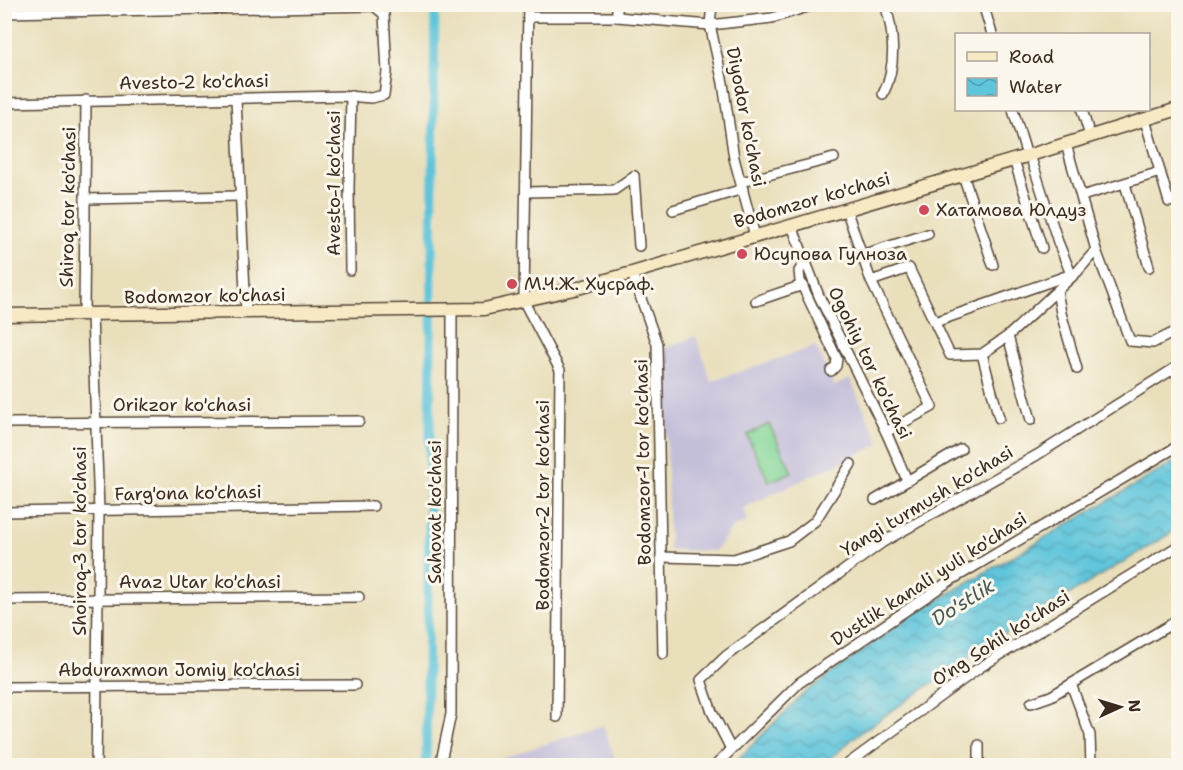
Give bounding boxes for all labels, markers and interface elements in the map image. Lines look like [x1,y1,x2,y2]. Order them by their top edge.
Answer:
legend [955,33,1150,111]
street label: Diyodor ko'chasi [721,45,771,189]
text: Road [1009,45,1054,69]
street label: Avesto-2 ko'chasi [119,69,269,95]
text: Water [1009,75,1062,99]
street label: Avesto-1 ko'chasi [322,110,346,256]
street label: Shiroq tor ko'chasi [55,126,81,288]
street label: Bodomzor ko'chasi [731,166,893,234]
place label: Хатамова Юлдуз [936,198,1086,222]
marker: Хатамова Юлдуз [917,203,931,217]
place label: Юсупова Гулноза [754,242,907,266]
marker: Юсупова Гулноза [735,247,749,261]
place label: М.Ч.Ж. Хусраф. [524,272,654,296]
marker: М.Ч.Ж. Хусраф. [505,277,519,291]
street label: Bodomzor ko'chasi [124,283,286,309]
street label: Ogohiy tor ko'chasi [823,283,917,443]
street label: Bodomzor-1 tor ko'chasi [629,359,657,565]
street label: Orikzor ko'chasi [113,393,251,417]
street label: Bodomzor-2 tor ko'chasi [531,400,555,610]
street label: Sahovat ko'chasi [423,440,447,584]
street label: Yangi turmush ko'chasi [836,440,1018,562]
street label: Shoiroq-3 tor ko'chasi [68,446,92,636]
street label: Farg'ona ko'chasi [114,480,262,506]
street label: Dustlik kanali yuli ko'chasi [826,507,1032,651]
street label: Avaz Utar ko'chasi [119,570,281,594]
water label: Do'stlik [926,572,1000,632]
street label: O'ng Sohil ko'chasi [928,584,1074,692]
street label: Abduraxmon Jomiy ko'chasi [58,658,300,682]
north arrow [1090,677,1150,737]
text: N [1124,699,1145,713]

